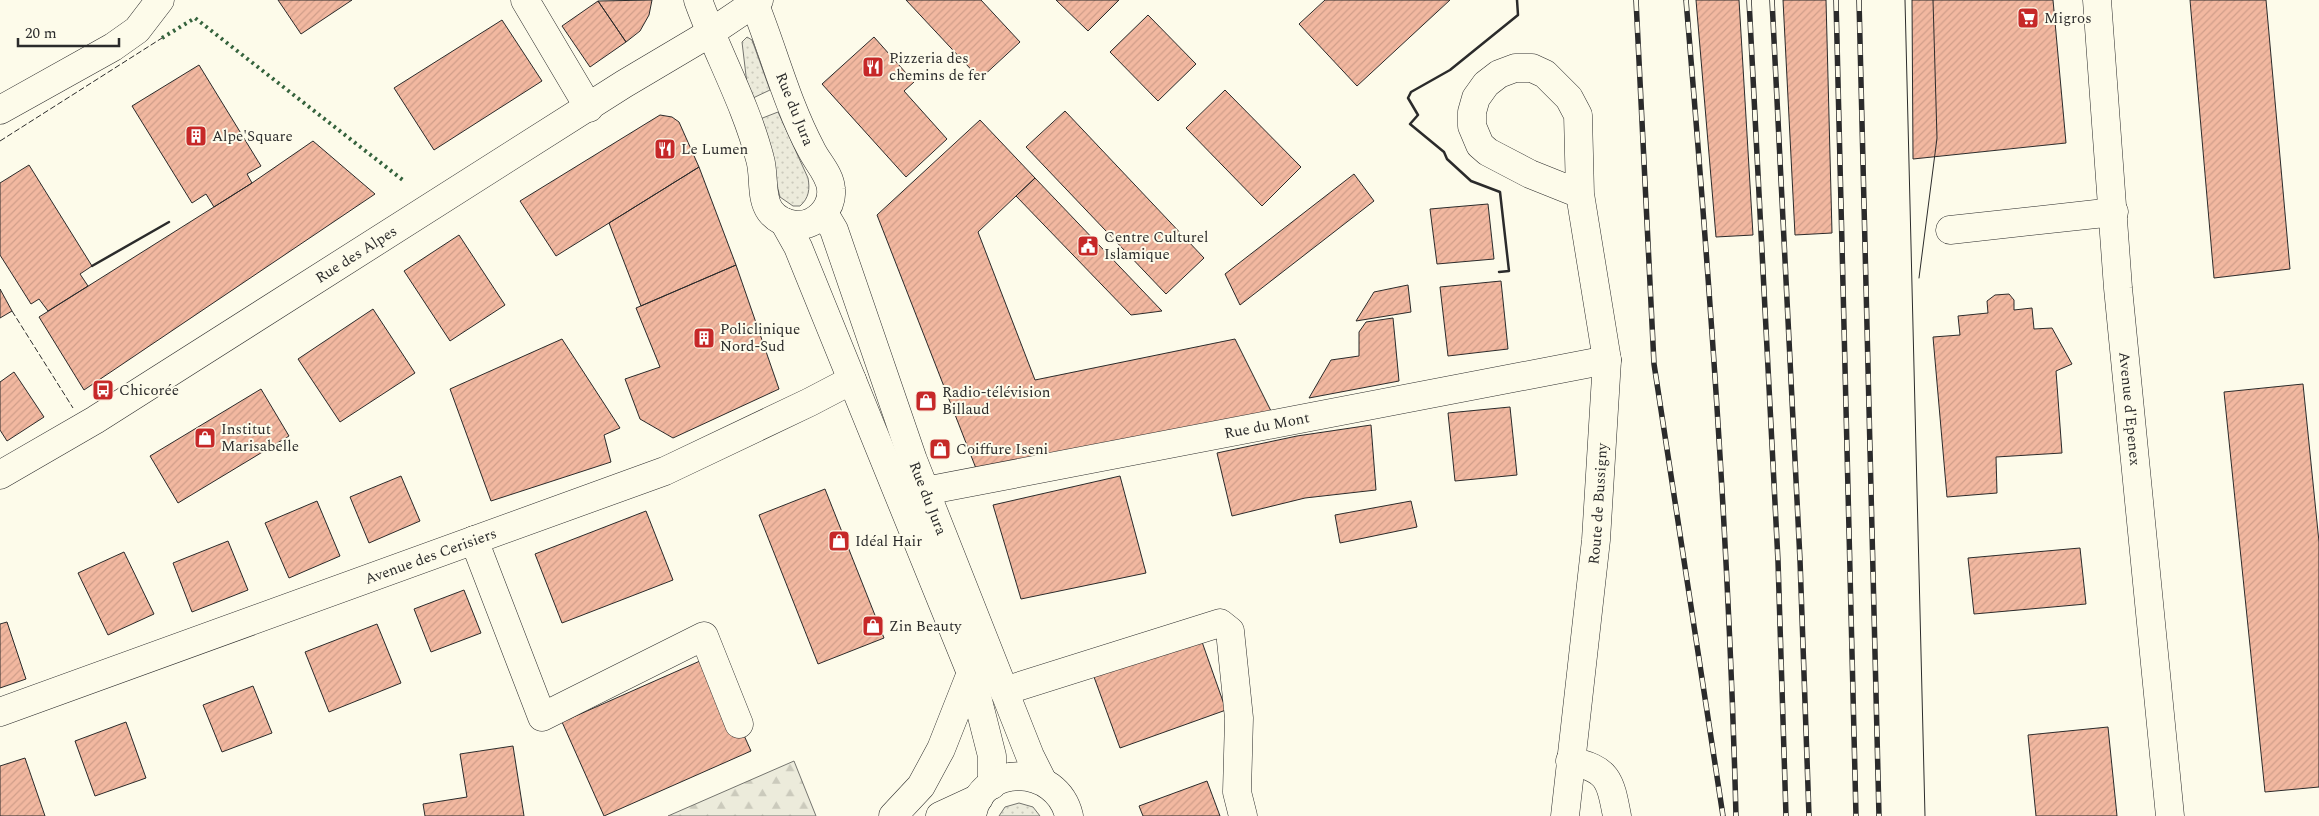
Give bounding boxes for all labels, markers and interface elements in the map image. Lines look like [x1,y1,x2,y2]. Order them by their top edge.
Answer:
supermarket icon: Migros [2016,6,2040,30]
place label: Migros [2044,7,2092,30]
scale bar [18,15,119,47]
text: 20 m [25,22,57,45]
place label: Pizzeria des chemins de fer [889,47,986,87]
restaurant icon: Pizzeria des chemins de fer [861,55,885,79]
street label: Rue du Jura [769,69,820,150]
building icon: Alpe'Square [184,124,208,148]
place label: Alpe'Square [212,125,293,148]
restaurant icon: Le Lumen [653,137,677,161]
place label: Le Lumen [681,138,749,161]
street label: Rue des Alpes [311,220,402,289]
place label: Centre Culturel Islamique [1104,226,1208,266]
public building icon: Centre Culturel Islamique [1076,234,1100,258]
place label: Policlinique Nord-Sud [720,318,800,358]
building icon: Policlinique Nord-Sud [692,326,716,350]
street label: Avenue d'Epenex [2112,351,2146,467]
bus stop icon: Chicorée [91,378,115,402]
place label: Chicorée [119,379,179,402]
place label: Radio-télévision Billaud [942,381,1051,421]
shop icon: Radio-télévision Billaud [914,389,938,413]
street label: Rue du Mont [1222,406,1311,445]
place label: Institut Marisabelle [221,418,299,458]
shop icon: Institut Marisabelle [193,426,217,450]
shop icon: Coiffure Iseni [928,437,952,461]
place label: Coiffure Iseni [956,438,1048,461]
street label: Route de Bussigny [1582,442,1614,566]
street label: Rue du Jura [903,458,953,539]
street label: Avenue des Cerisiers [362,522,500,591]
shop icon: Idéal Hair [827,529,851,553]
place label: Idéal Hair [855,530,922,553]
shop icon: Zin Beauty [861,614,885,638]
place label: Zin Beauty [889,615,962,638]

